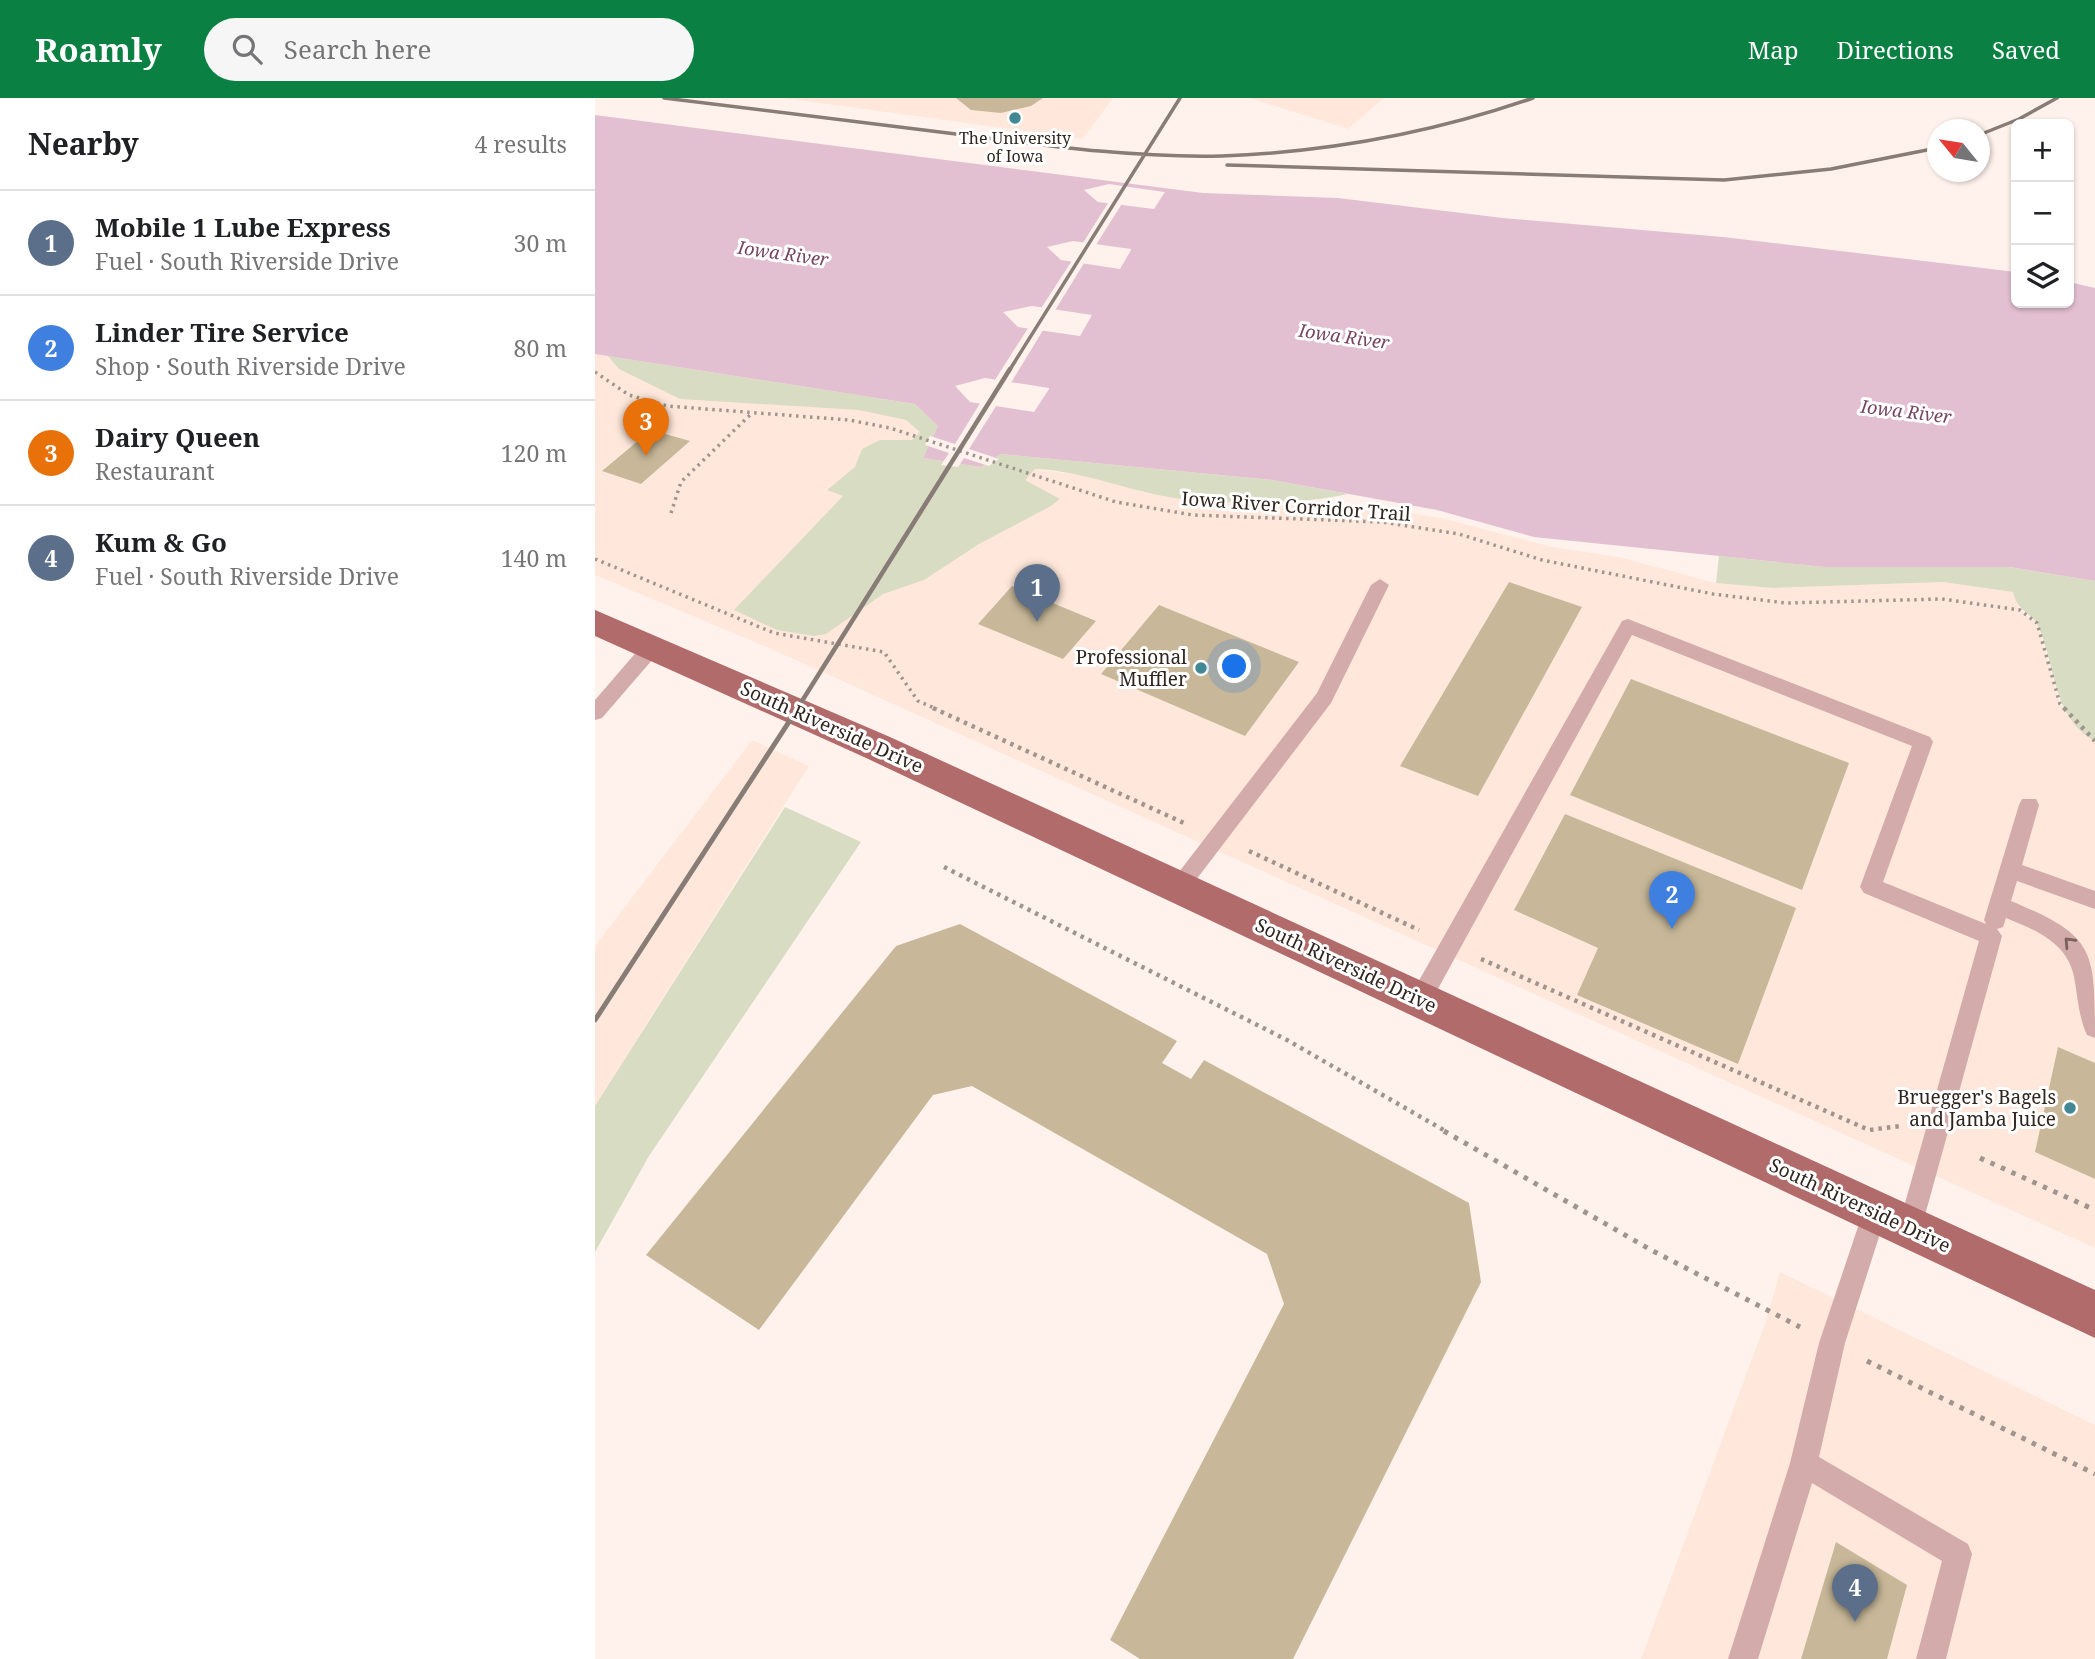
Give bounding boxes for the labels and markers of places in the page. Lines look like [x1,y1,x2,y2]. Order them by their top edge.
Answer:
marker: The University of Iowa [1007,110,1023,126]
place label: The University of Iowa [959,127,1072,167]
pin: 3 [623,398,669,456]
pin: 1 [1014,564,1060,622]
place label: Professional Muffler [1075,644,1187,692]
marker: Professional Muffler [1193,660,1209,676]
pin: 2 [1649,871,1695,929]
place label: Bruegger's Bagels and Jamba Juice [1897,1084,2056,1132]
marker: Bruegger's Bagels and Jamba Juice [2062,1100,2078,1116]
pin: 4 [1832,1564,1878,1622]

